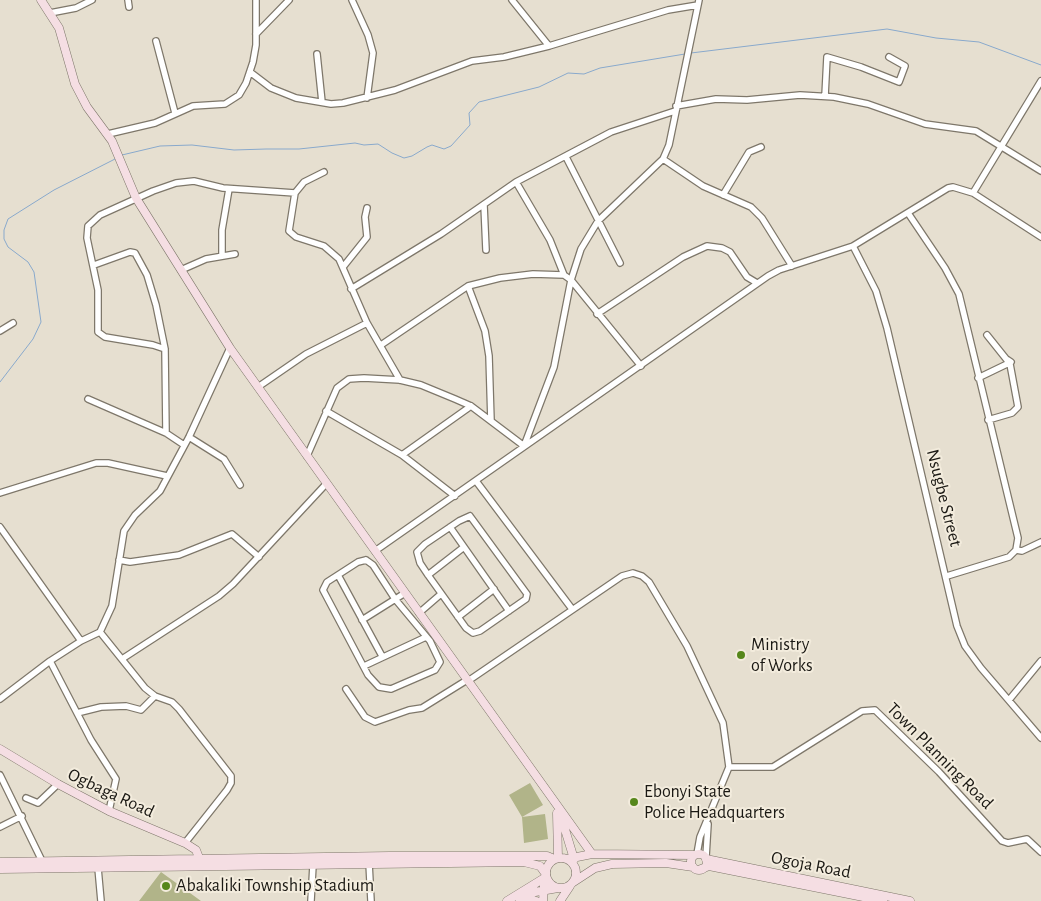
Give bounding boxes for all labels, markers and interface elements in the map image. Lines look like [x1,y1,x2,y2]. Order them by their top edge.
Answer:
street label: Nsugbe Street [921,447,967,549]
place label: Ministry of Works [751,634,813,676]
marker: Ministry of Works [735,649,747,661]
street label: Town Planning Road [882,698,998,814]
street label: Ogbaga Road [64,763,158,823]
place label: Ebonyi State Police Headquarters [644,781,785,824]
marker: Ebonyi State Police Headquarters [628,796,640,808]
street label: Ogoja Road [769,847,853,883]
place label: Abakaliki Township Stadium [176,875,374,897]
marker: Abakaliki Township Stadium [160,880,172,892]

